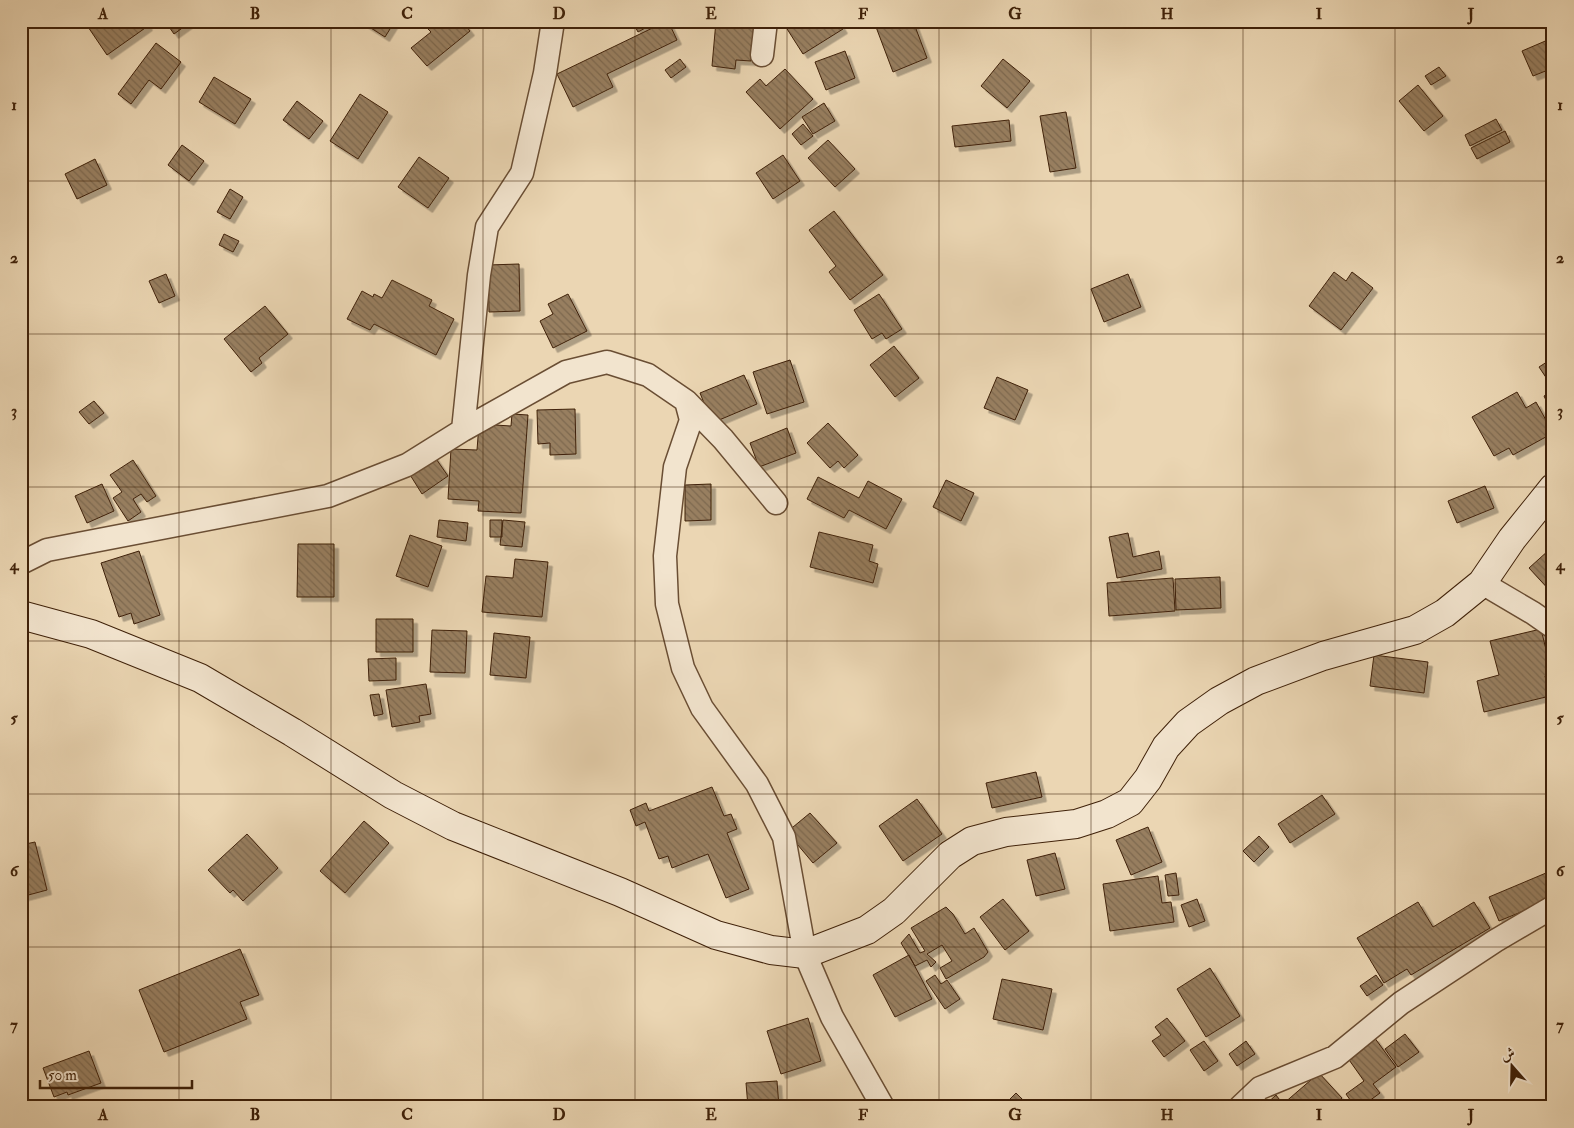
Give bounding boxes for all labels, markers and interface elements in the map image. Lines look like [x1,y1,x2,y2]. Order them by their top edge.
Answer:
text: A [97,4,109,24]
text: B [250,4,260,24]
text: C [401,4,413,24]
text: D [552,4,566,24]
text: E [705,4,717,24]
text: F [858,4,868,24]
text: G [1008,4,1022,24]
text: H [1160,4,1174,24]
text: I [1316,4,1323,24]
text: J [1467,4,1475,25]
text: 1 [11,95,17,115]
text: 1 [1557,95,1563,115]
text: 2 [10,248,18,268]
text: 2 [1556,248,1564,268]
text: 3 [11,401,17,421]
text: 3 [1557,401,1563,421]
text: 4 [9,555,20,575]
text: 4 [1555,555,1566,575]
text: 5 [10,708,18,728]
text: 5 [1556,708,1564,728]
text: 6 [10,861,20,881]
text: 6 [1556,861,1566,881]
text: 7 [10,1015,18,1035]
text: 7 [1556,1015,1564,1035]
north arrow [1486,1040,1536,1090]
text: ش [1498,1044,1517,1065]
scale bar [40,1058,192,1090]
text: 50 m [48,1066,77,1085]
text: A [97,1105,109,1125]
text: B [250,1105,260,1125]
text: C [401,1105,413,1125]
text: D [552,1105,566,1125]
text: E [705,1105,717,1125]
text: F [858,1105,868,1125]
text: G [1008,1105,1022,1125]
text: H [1160,1105,1174,1125]
text: I [1316,1105,1323,1125]
text: J [1467,1105,1475,1126]

